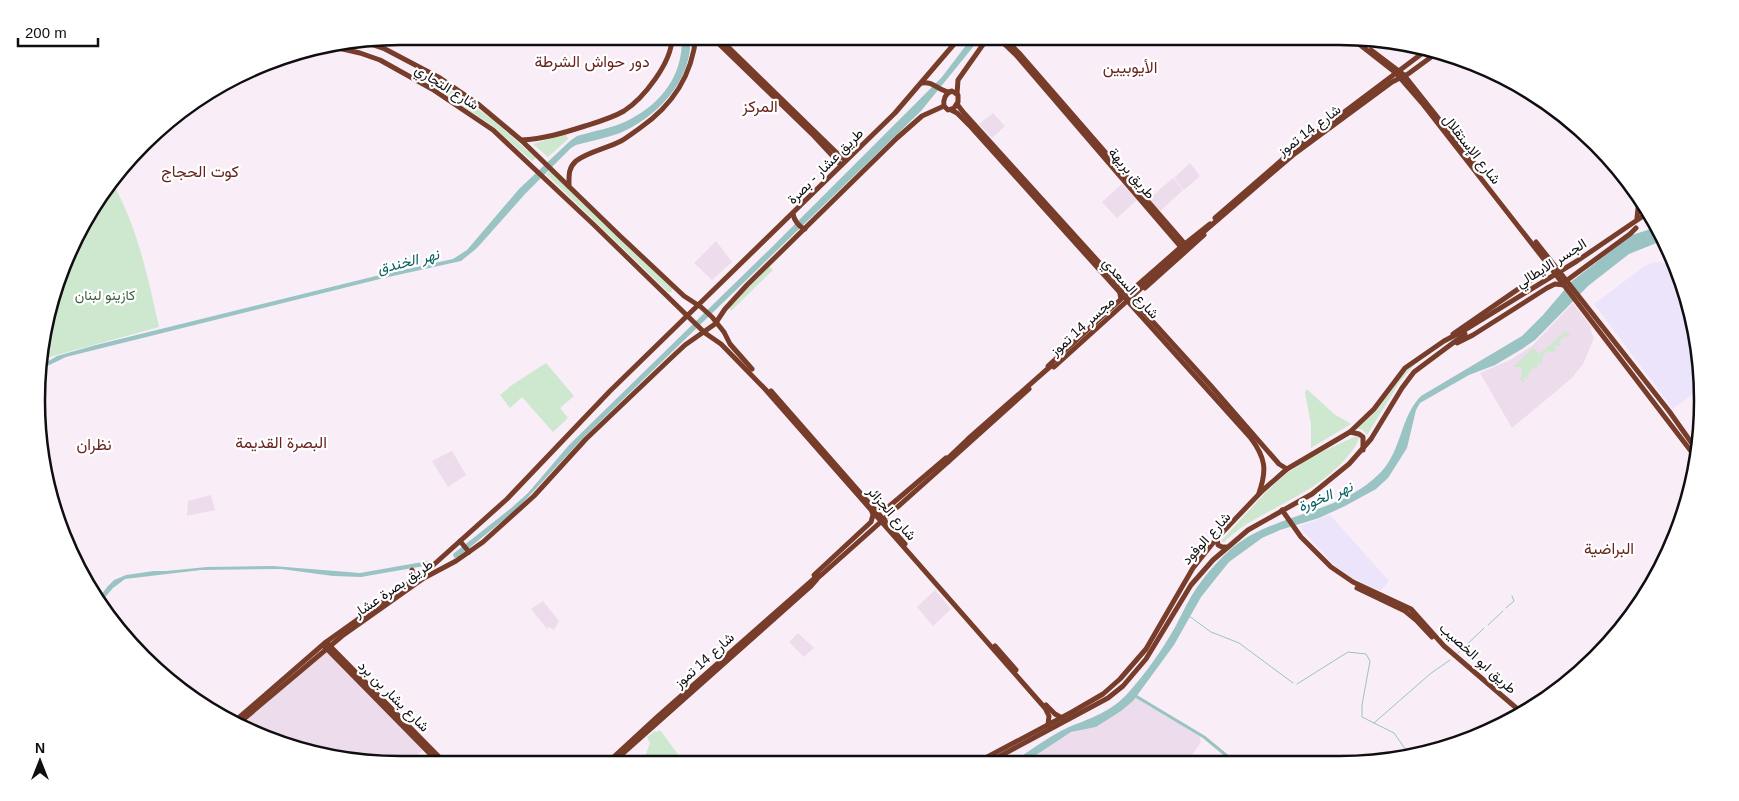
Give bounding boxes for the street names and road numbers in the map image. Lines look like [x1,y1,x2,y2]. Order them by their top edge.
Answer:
street label: شارع التجاري [410,61,482,116]
street label: شارع 14 تموز [1273,101,1346,162]
street label: شارع الإستقلال [1437,111,1504,189]
street label: طريق عشار - بصرة [784,125,867,208]
street label: طريق بريهة [1105,144,1159,202]
street label: الجسر الايطالي [1513,235,1591,294]
street label: شارع السعدي [1096,254,1163,324]
street label: مجسر 14 تموز [1046,293,1118,360]
street label: شارع الجزائر [861,482,920,545]
street label: شارع الوفود [1178,509,1236,569]
street label: طريق بصرة عشار [350,556,436,622]
street label: طريق ابو الخصيب [1436,619,1520,697]
street label: شارع 14 تموز [670,629,739,694]
street label: شارع بشار بن برد [353,657,433,737]

